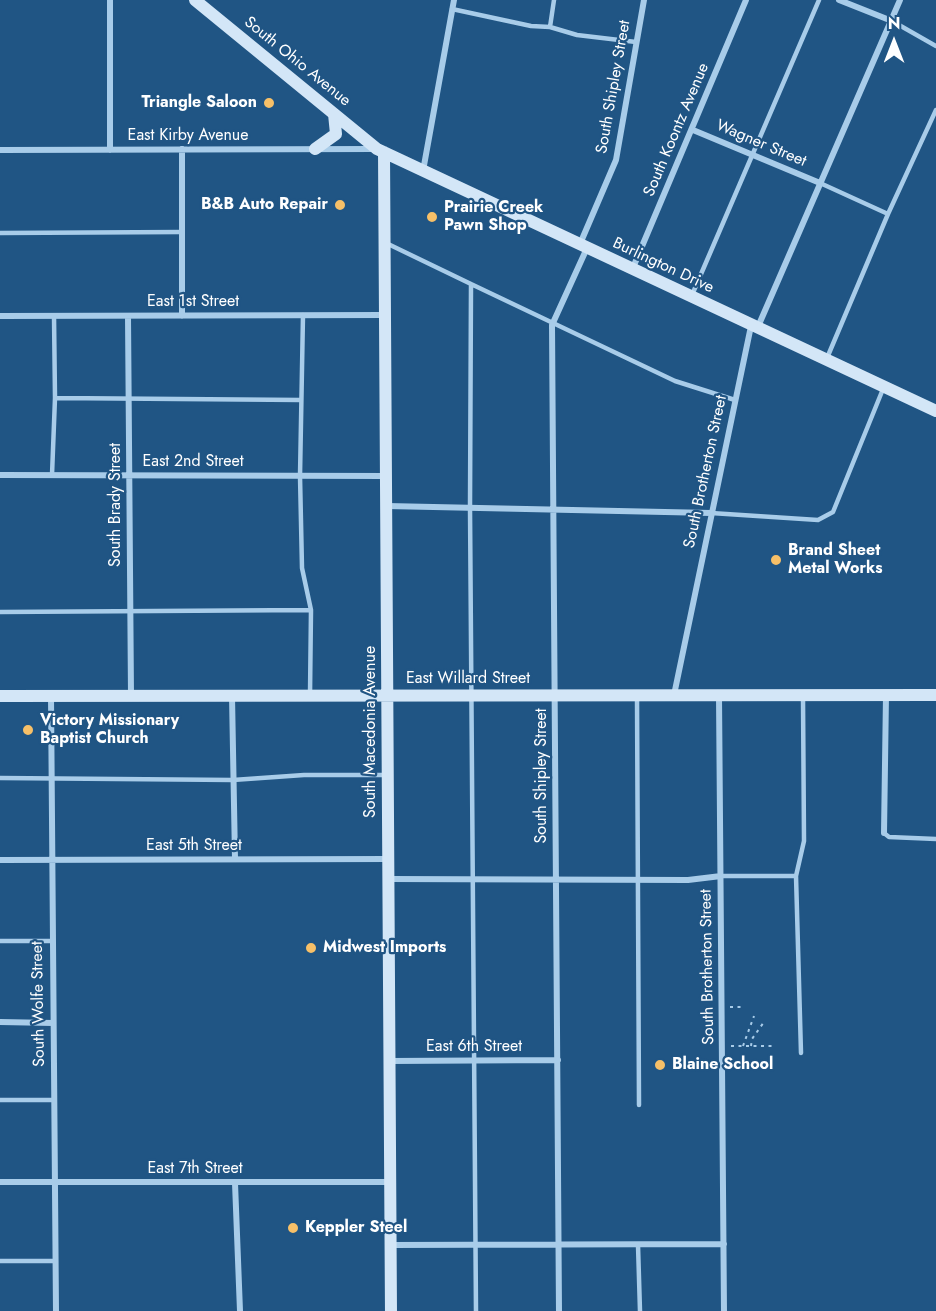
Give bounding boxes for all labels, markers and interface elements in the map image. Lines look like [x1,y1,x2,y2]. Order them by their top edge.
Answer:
north arrow [864,12,924,72]
text: N [888,12,900,35]
street label: South Ohio Avenue [240,13,354,111]
street label: South Shipley Street [593,19,635,155]
street label: South Koontz Avenue [640,60,714,200]
place label: Triangle Saloon [141,93,257,113]
marker: Triangle Saloon [262,96,276,110]
street label: Wagner Street [713,116,809,172]
street label: East Kirby Avenue [128,126,248,146]
place label: B&B Auto Repair [201,195,328,215]
marker: B&B Auto Repair [333,198,347,212]
place label: Prairie Creek Pawn Shop [444,198,543,236]
marker: Prairie Creek Pawn Shop [425,210,439,224]
street label: Burlington Drive [609,234,717,298]
street label: East 1st Street [147,292,239,312]
street label: South Brotherton Street [680,394,732,550]
street label: South Brady Street [106,443,126,567]
street label: East 2nd Street [142,452,244,472]
place label: Brand Sheet Metal Works [788,541,883,579]
marker: Brand Sheet Metal Works [769,553,783,567]
street label: South Macedonia Avenue [361,646,381,818]
street label: East Willard Street [406,669,530,689]
street label: South Shipley Street [532,708,552,844]
place label: Victory Missionary Baptist Church [40,711,179,749]
marker: Victory Missionary Baptist Church [21,723,35,737]
street label: East 5th Street [146,836,242,856]
street label: South Brotherton Street [697,889,719,1045]
place label: Midwest Imports [323,938,446,958]
street label: South Wolfe Street [28,941,50,1067]
marker: Midwest Imports [304,941,318,955]
street label: East 6th Street [426,1037,522,1057]
place label: Blaine School [672,1055,773,1075]
marker: Blaine School [653,1058,667,1072]
street label: East 7th Street [147,1159,243,1179]
place label: Keppler Steel [305,1218,407,1238]
marker: Keppler Steel [286,1221,300,1235]

